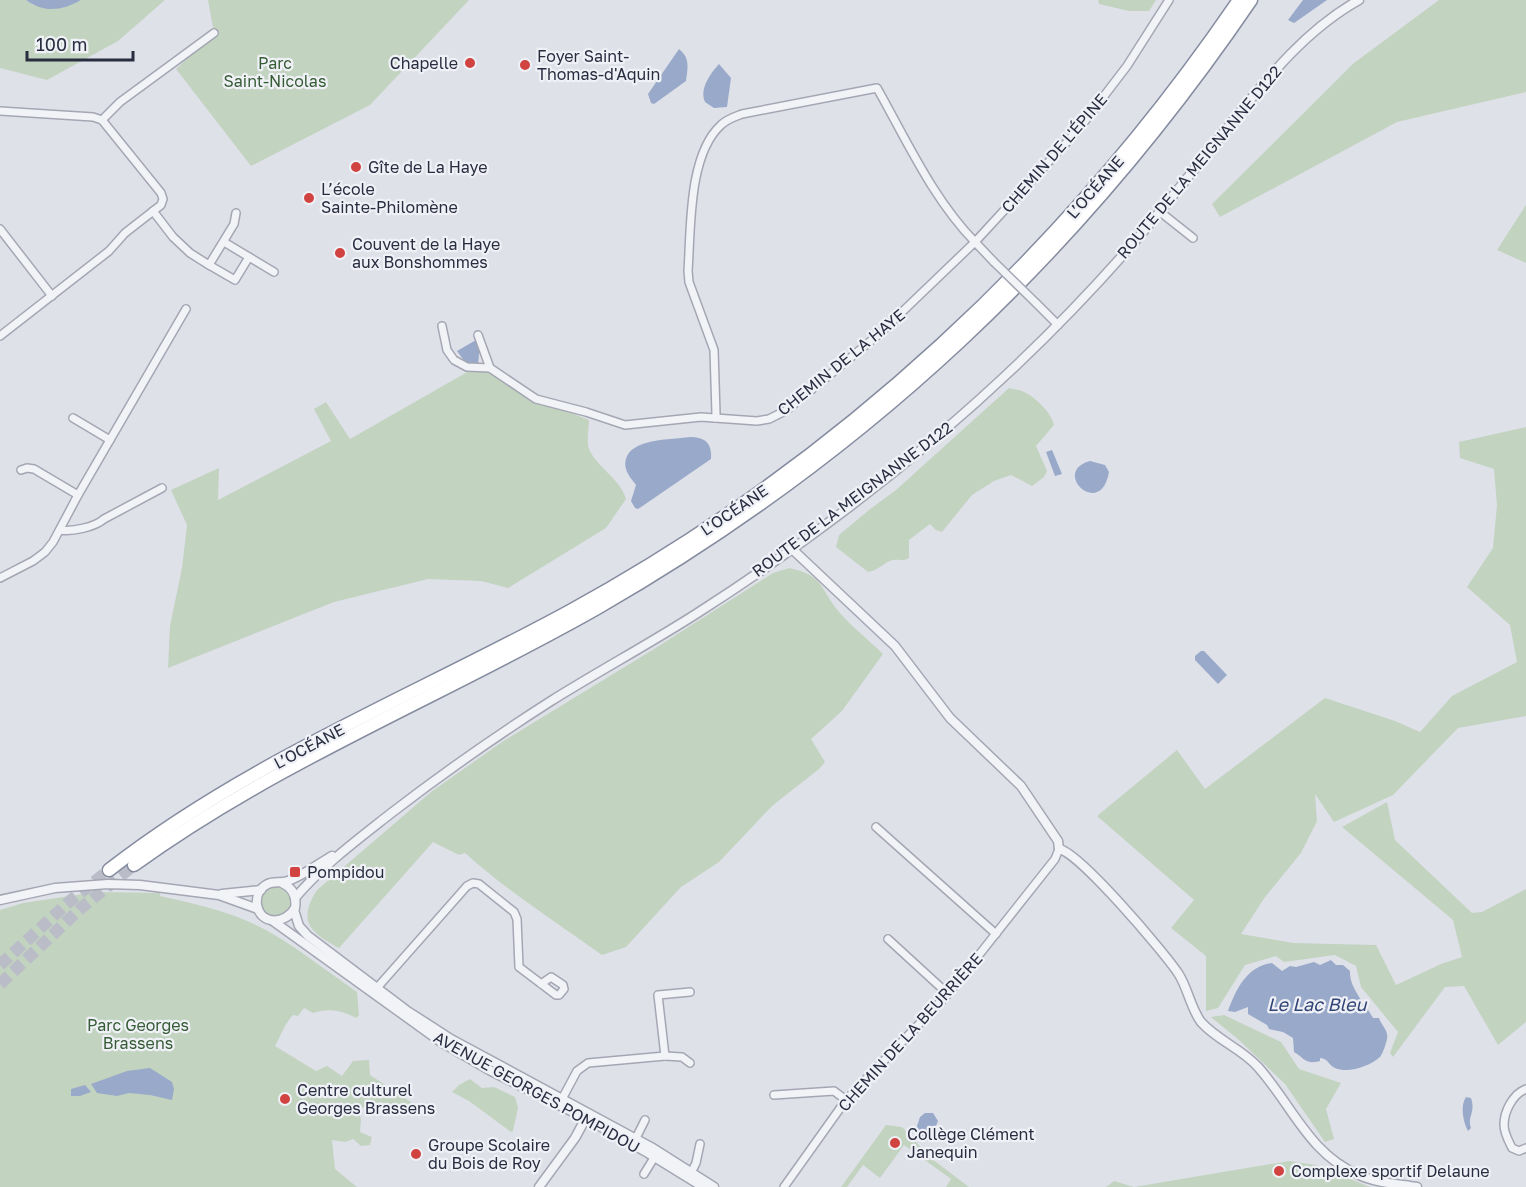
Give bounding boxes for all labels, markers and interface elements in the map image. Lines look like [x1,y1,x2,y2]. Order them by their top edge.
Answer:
scale bar [27,24,134,62]
text: 100 m [36,33,87,55]
place label: Foyer Saint- Thomas-d'Aquin [537,46,660,84]
park label: Parc Saint-Nicolas [224,53,326,91]
place label: Chapelle [390,53,458,73]
marker: Chapelle [463,56,477,70]
marker: Foyer Saint- Thomas-d'Aquin [518,58,532,72]
street label: ROUTE DE LA MEIGNANNE D122 [1112,61,1286,263]
street label: CHEMIN DE L'ÉPINE [997,89,1111,217]
street label: L’OCÉANE [1062,151,1128,223]
place label: Gîte de La Haye [368,157,488,177]
marker: Gîte de La Haye [349,160,363,174]
place label: L’école Sainte-Philomène [321,179,458,217]
marker: L’école Sainte-Philomène [302,191,316,205]
place label: Couvent de la Haye aux Bonshommes [352,234,500,272]
marker: Couvent de la Haye aux Bonshommes [333,246,347,260]
street label: CHEMIN DE LA HAYE [773,304,909,420]
street label: ROUTE DE LA MEIGNANNE D122 [748,417,956,581]
street label: L’OCÉANE [696,480,772,540]
street label: L’OCÉANE [270,719,348,773]
place label: Pompidou [307,862,384,882]
marker: Pompidou [288,865,302,879]
street label: CHEMIN DE LA BEURRIÈRE [834,949,986,1115]
water label: Le Lac Bleu [1268,993,1368,1015]
park label: Parc Georges Brassens [87,1015,189,1053]
street label: AVENUE GEORGES POMPIDOU [430,1027,644,1157]
place label: Centre culturel Georges Brassens [297,1080,435,1118]
marker: Centre culturel Georges Brassens [278,1092,292,1106]
place label: Collège Clément Janequin [907,1124,1035,1162]
place label: Groupe Scolaire du Bois de Roy [428,1135,550,1173]
marker: Collège Clément Janequin [888,1136,902,1150]
marker: Groupe Scolaire du Bois de Roy [409,1147,423,1161]
place label: Complexe sportif Delaune [1291,1161,1490,1181]
marker: Complexe sportif Delaune [1272,1164,1286,1178]

